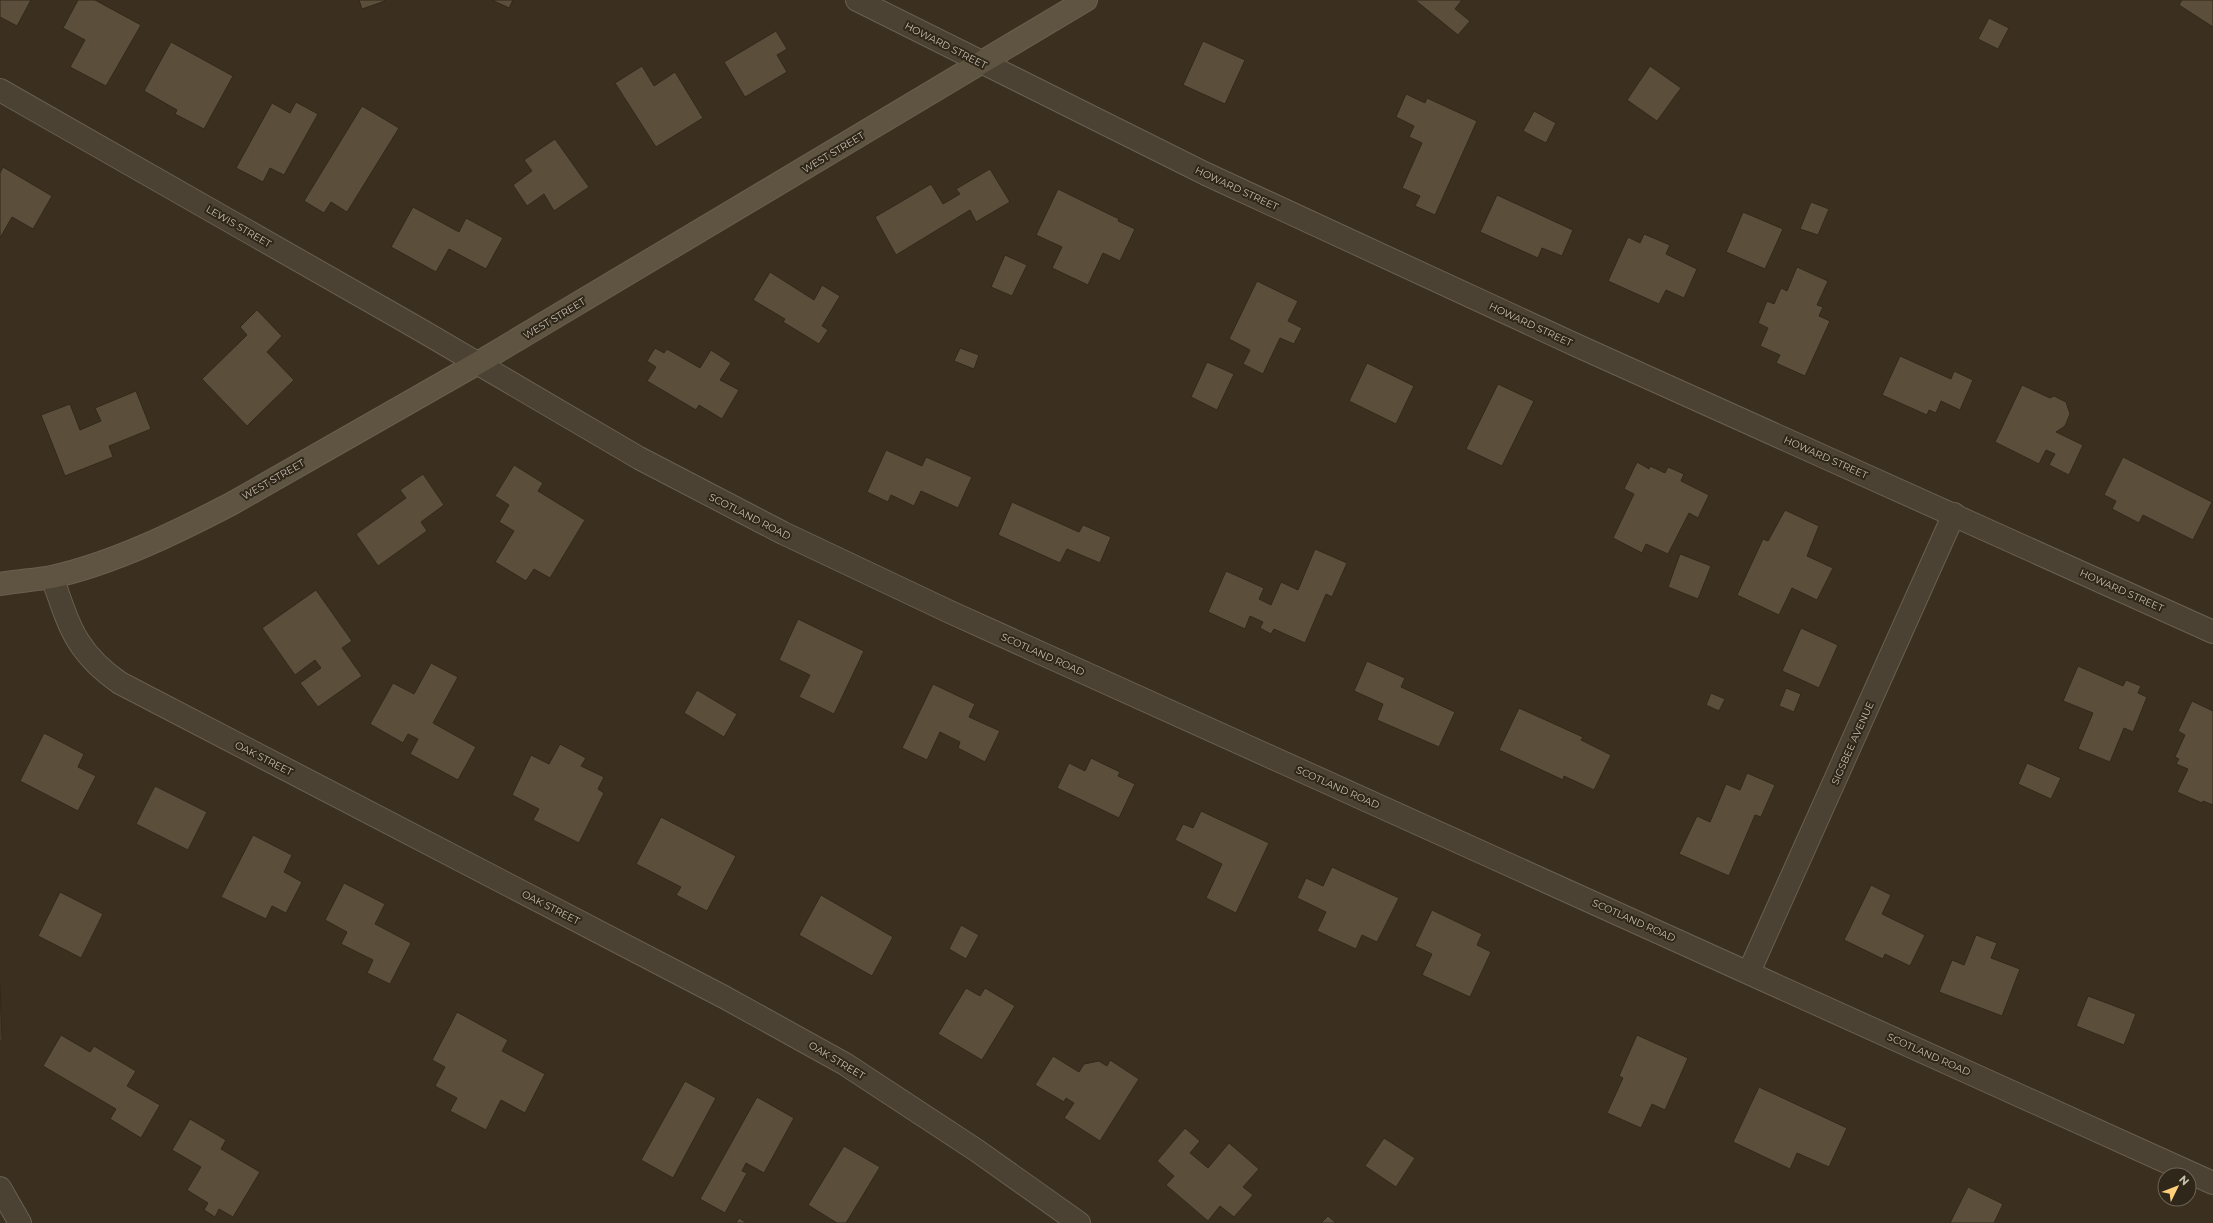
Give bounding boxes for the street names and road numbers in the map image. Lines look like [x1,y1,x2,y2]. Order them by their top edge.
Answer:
street label: HOWARD STREET [903,19,989,72]
street label: WEST STREET [800,129,867,176]
street label: HOWARD STREET [1193,163,1281,214]
street label: LEWIS STREET [204,202,274,251]
street label: WEST STREET [521,295,588,342]
street label: HOWARD STREET [1487,299,1575,350]
street label: HOWARD STREET [1782,433,1870,482]
street label: WEST STREET [240,456,307,503]
street label: SCOTLAND ROAD [707,490,793,543]
street label: HOWARD STREET [2078,566,2166,615]
street label: SCOTLAND ROAD [999,630,1087,679]
street label: SIGSBEE AVENUE [1828,699,1877,787]
street label: OAK STREET [233,738,295,779]
street label: SCOTLAND ROAD [1294,763,1382,812]
street label: OAK STREET [520,887,582,928]
street label: SCOTLAND ROAD [1590,896,1678,945]
street label: SCOTLAND ROAD [1885,1030,1973,1079]
street label: OAK STREET [806,1039,867,1082]

